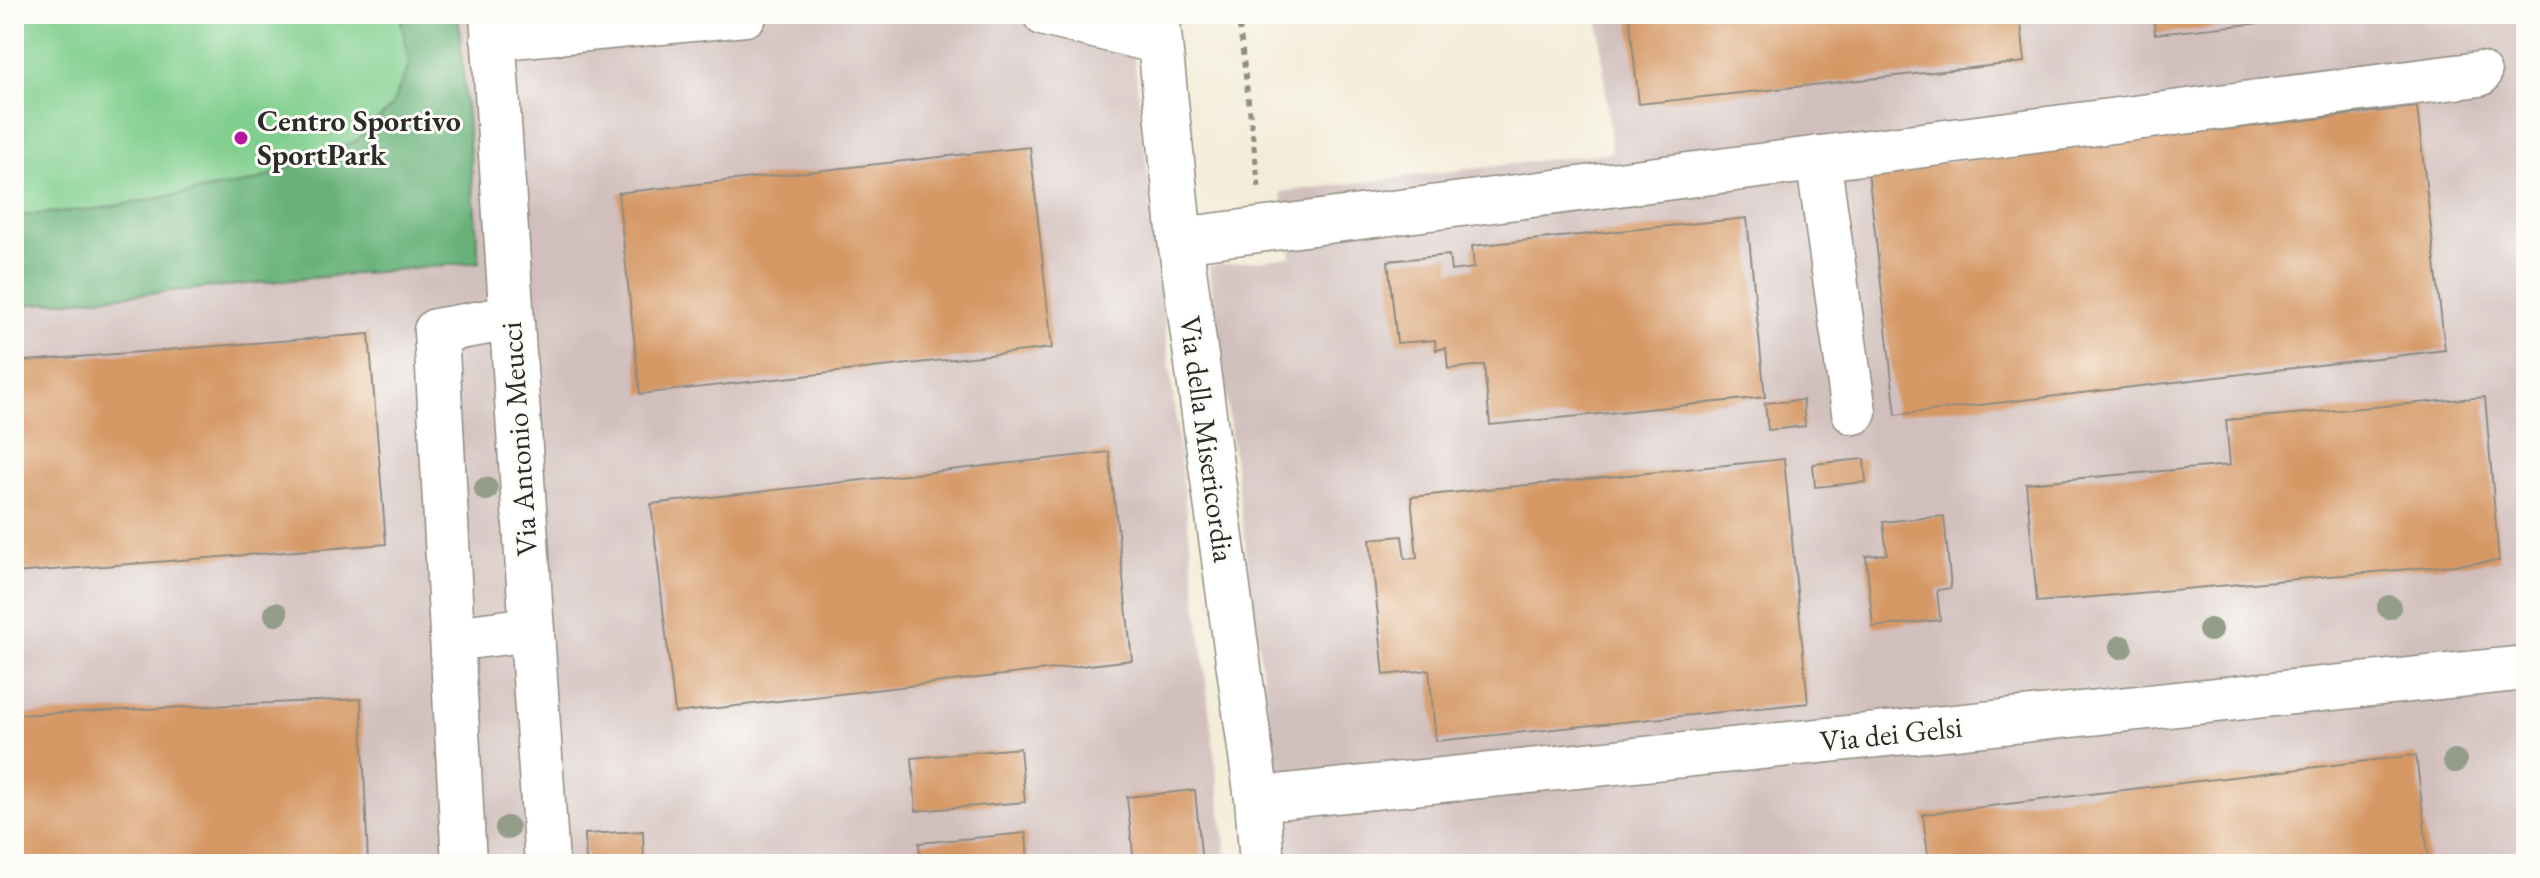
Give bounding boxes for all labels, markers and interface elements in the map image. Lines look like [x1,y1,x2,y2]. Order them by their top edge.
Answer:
place label: Centro Sportivo SportPark [257,101,461,174]
marker: Centro Sportivo SportPark [232,129,250,147]
street label: Via della Misericordia [1171,313,1244,565]
street label: Via Antonio Meucci [491,321,546,558]
street label: Via dei Gelsi [1818,707,1964,760]

